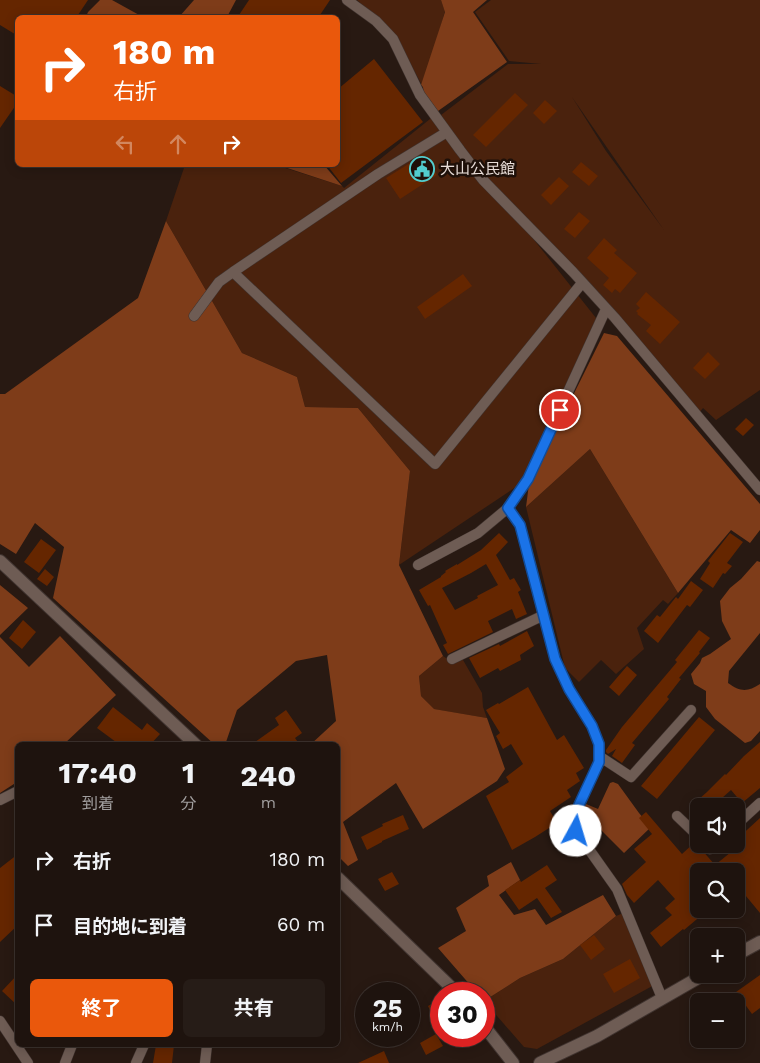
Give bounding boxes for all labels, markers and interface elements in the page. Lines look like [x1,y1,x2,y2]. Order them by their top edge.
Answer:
text: 180 m [113,31,216,73]
icon: right [30,35,95,100]
text: 右折 [113,79,157,104]
icon: left [111,130,139,158]
icon: ahead [164,130,192,158]
icon: right [217,130,245,158]
public building icon: 大山公民館 [409,156,435,182]
place label: 大山公民館 [440,160,515,178]
pin [539,389,581,431]
icon: arrive [546,396,574,424]
text: 17:40 [59,755,137,790]
text: 1 [182,755,195,790]
text: 240 [240,758,296,793]
text: m [261,793,276,812]
text: 到着 [82,794,114,813]
text: 分 [181,794,197,813]
map controls [690,798,745,1048]
button: sound [690,798,745,853]
position arrow [549,804,601,856]
icon: right [30,846,58,874]
text: 180 m [269,848,325,871]
text: 右折 [73,850,111,873]
button: search [690,863,745,918]
icon: arrive [30,911,58,939]
text: 60 m [277,913,325,936]
text: 目的地に到着 [73,915,187,938]
button: + [690,928,745,983]
button: 終了 [30,979,173,1037]
button: 共有 [183,979,325,1037]
speed limit sign: 30 [430,982,495,1047]
button: − [690,993,745,1048]
text: 25 [373,994,402,1023]
text: km/h [372,1020,403,1034]

